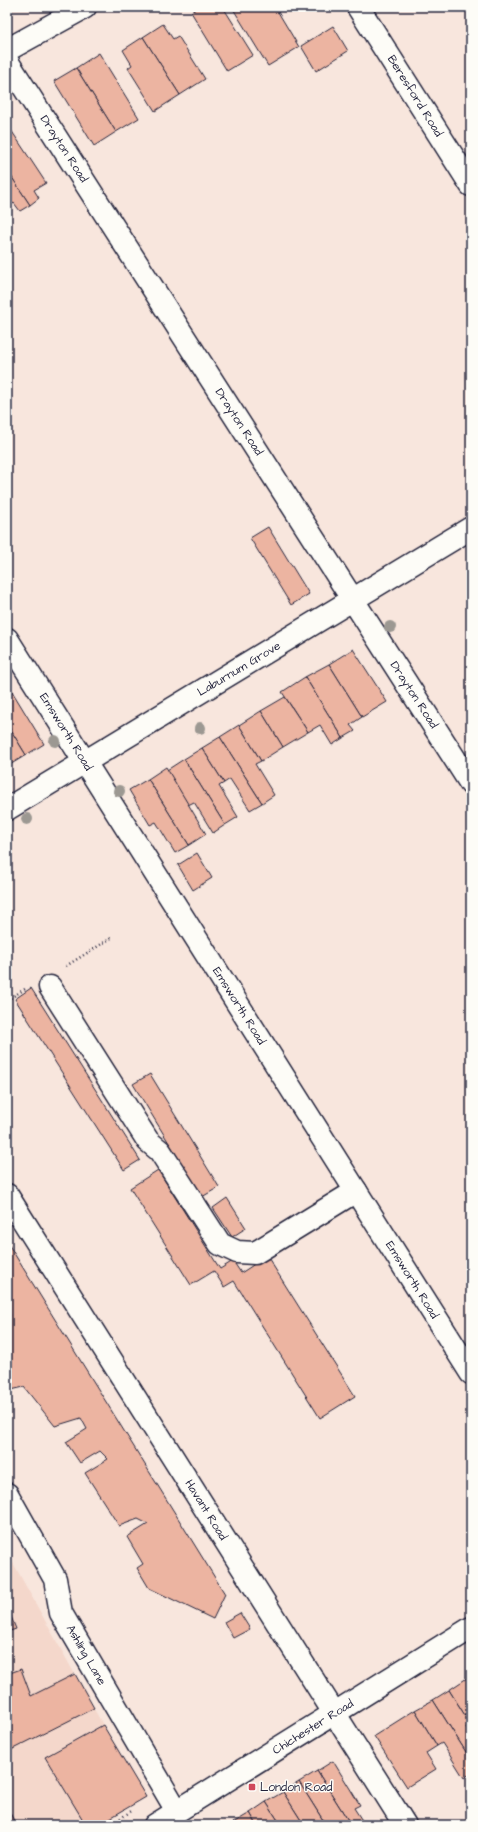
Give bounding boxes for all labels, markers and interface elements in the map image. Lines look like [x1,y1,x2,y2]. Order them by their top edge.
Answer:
street label: Beresford Road [383,52,447,140]
street label: Drayton Road [35,112,92,186]
street label: Drayton Road [210,385,267,459]
street label: Laburnum Grove [194,637,284,701]
street label: Drayton Road [385,658,442,732]
street label: Emsworth Road [35,690,97,774]
street label: Emsworth Road [208,964,270,1048]
street label: Emsworth Road [381,1238,443,1322]
street label: Havant Road [181,1476,231,1544]
street label: Ashling Lane [61,1622,110,1689]
street label: Chichester Road [269,1695,357,1759]
place label: London Road [260,1779,332,1796]
marker: London Road [247,1782,257,1792]

